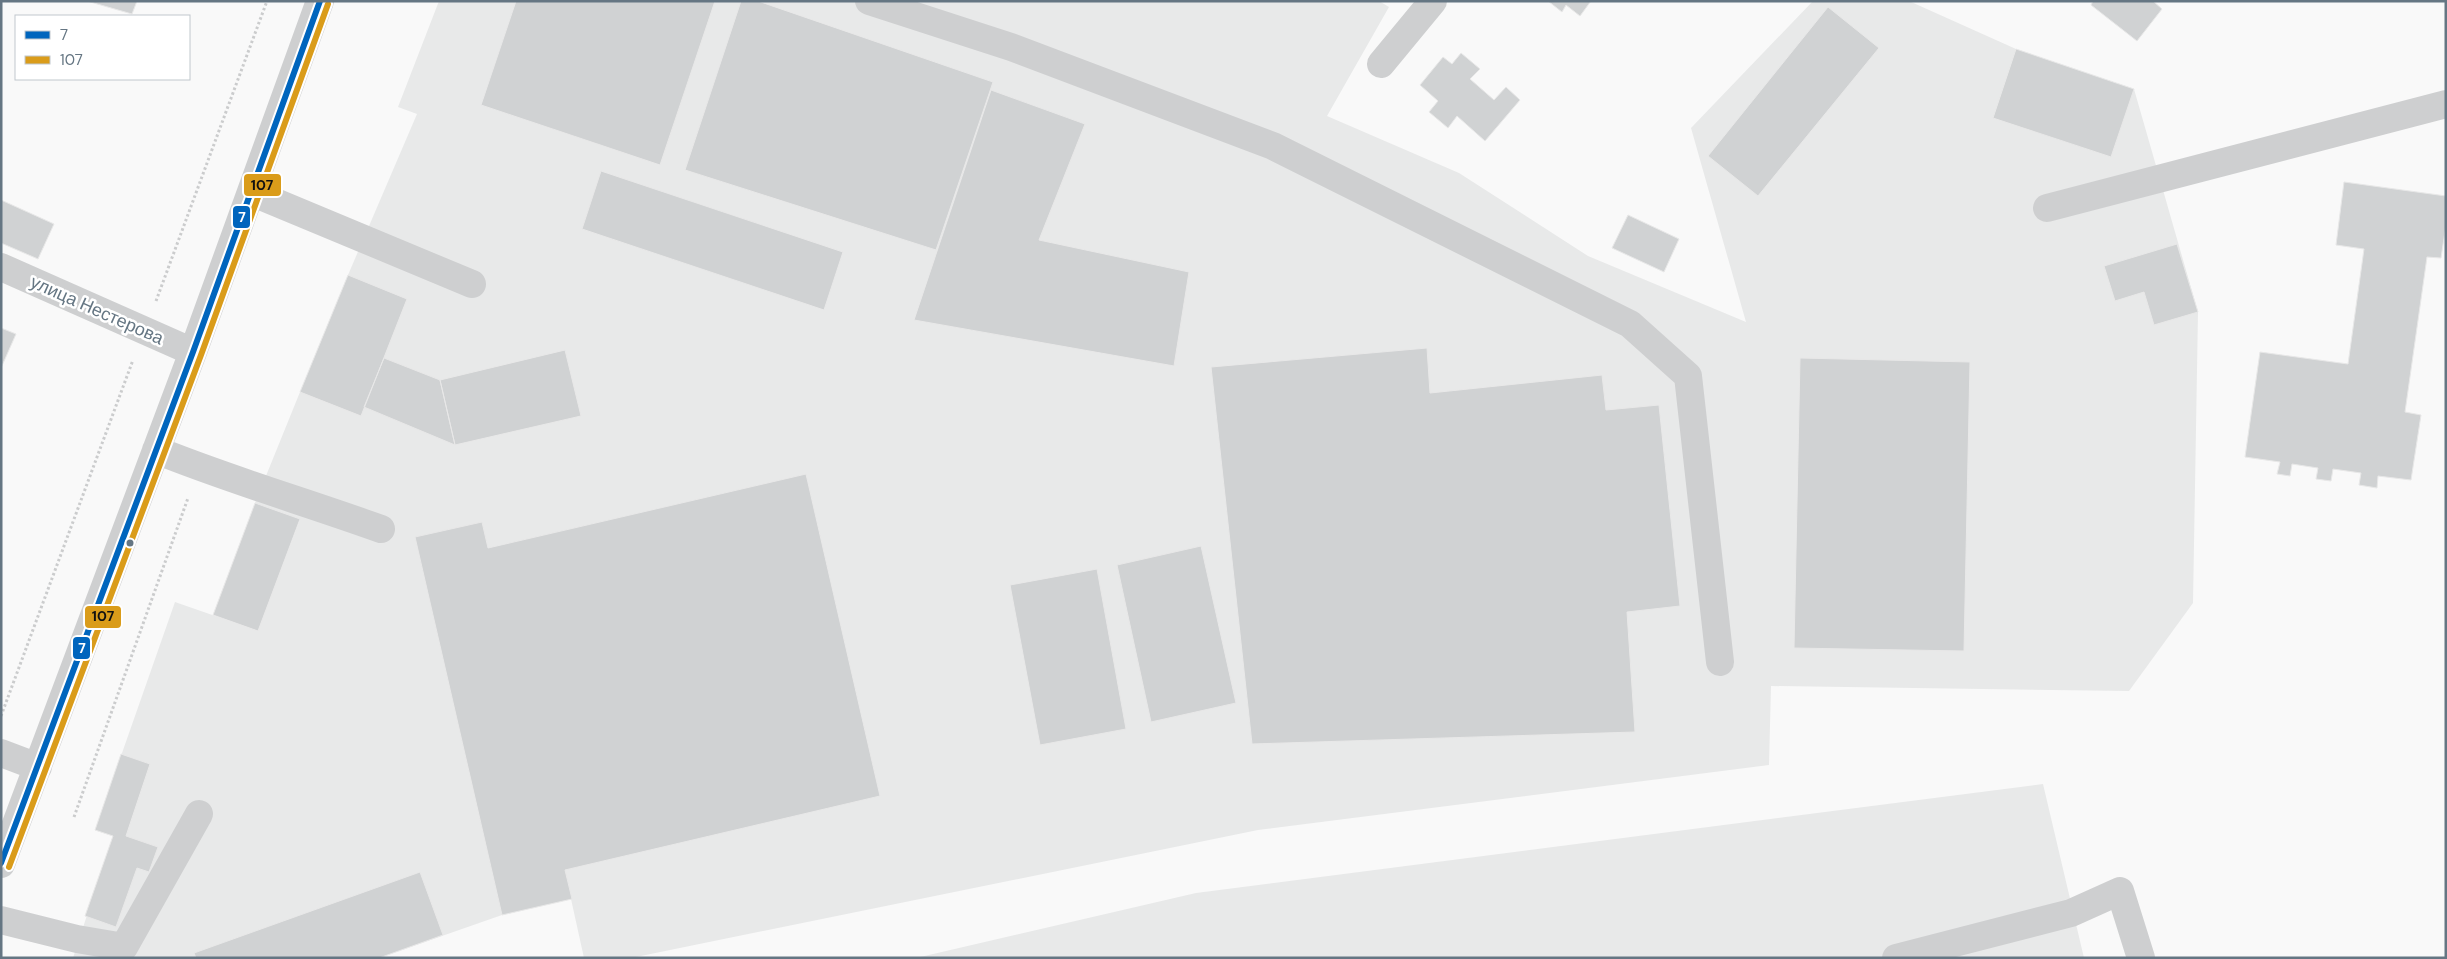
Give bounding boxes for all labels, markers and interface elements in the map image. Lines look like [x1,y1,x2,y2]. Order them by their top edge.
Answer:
legend [15,15,190,80]
text: 7 [60,25,68,45]
text: 107 [60,50,83,70]
line badge: 107 [243,173,282,197]
text: 107 [251,176,274,194]
line badge: 7 [232,205,251,229]
text: 7 [238,208,246,226]
street label: улица Нестерова [26,270,168,351]
unlabelled marker [125,538,135,548]
line badge: 107 [84,605,122,629]
text: 107 [92,607,115,625]
line badge: 7 [72,636,91,660]
text: 7 [78,639,86,657]

